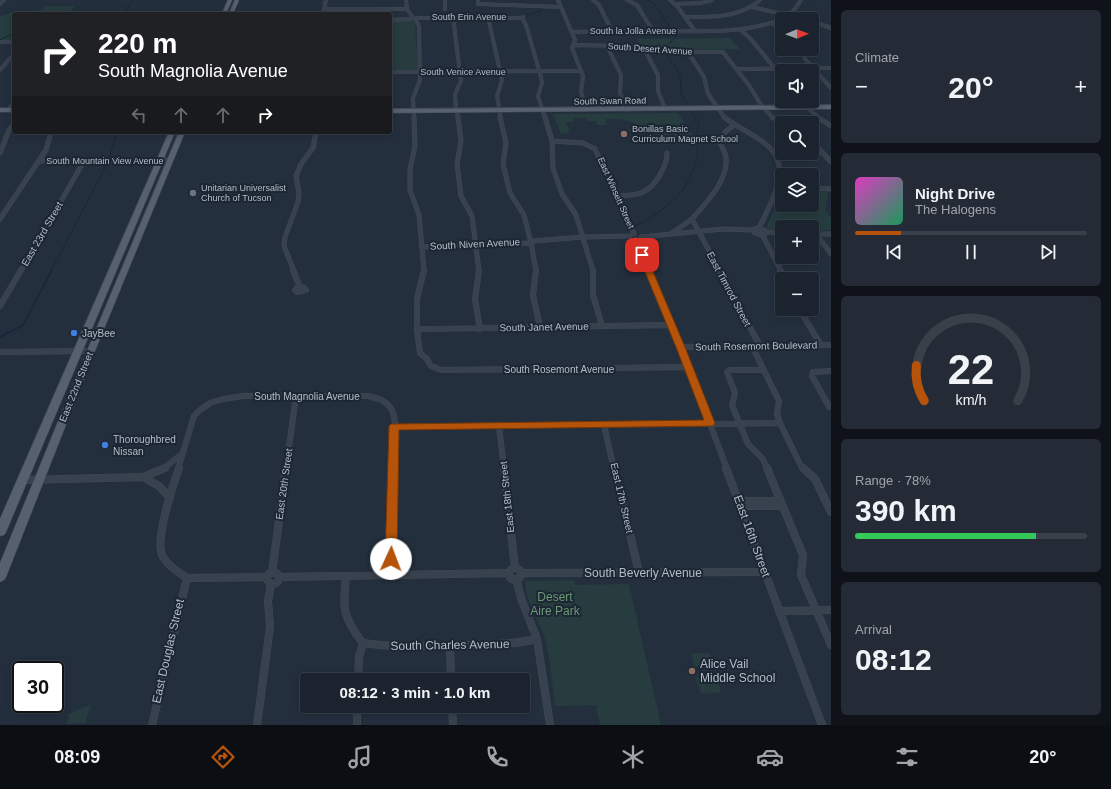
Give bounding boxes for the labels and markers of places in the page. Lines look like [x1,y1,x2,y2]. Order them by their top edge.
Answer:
place label: Bonillas Basic Curriculum Magnet School [632,124,738,144]
marker: Bonillas Basic Curriculum Magnet School [619,129,629,139]
place label: Unitarian Universalist Church of Tucson [201,183,287,203]
marker: Unitarian Universalist Church of Tucson [188,188,198,198]
pin [625,238,659,272]
marker: JayBee [69,328,79,338]
place label: JayBee [82,328,116,339]
place label: Thoroughbred Nissan [113,434,176,457]
marker: Thoroughbred Nissan [100,440,110,450]
place label: Alice Vail Middle School [700,657,775,685]
marker: Alice Vail Middle School [687,666,697,676]

